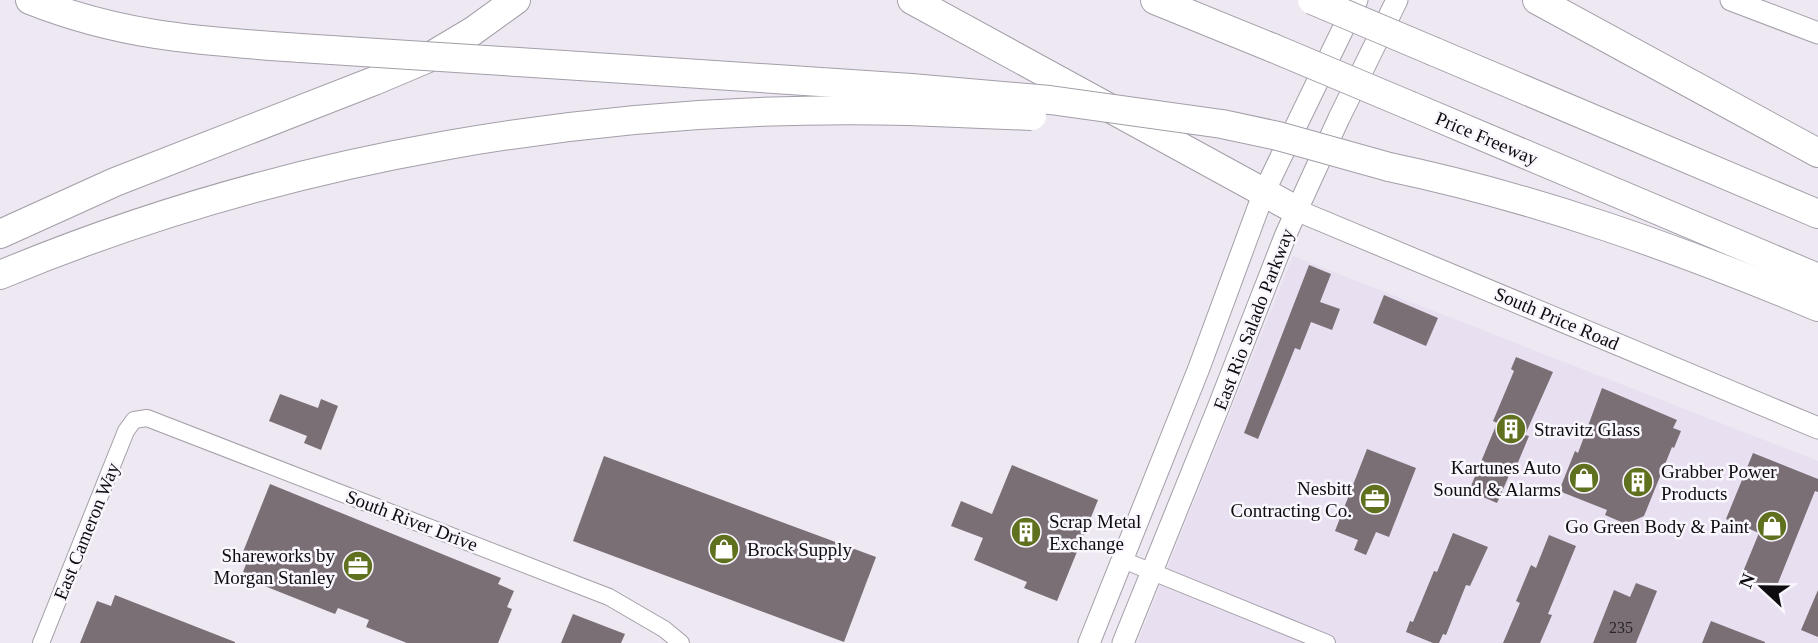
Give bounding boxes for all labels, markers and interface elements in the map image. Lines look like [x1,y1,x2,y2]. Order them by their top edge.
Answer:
street label: Price Freeway [1432,107,1542,170]
street label: East Rio Salado Parkway [1209,225,1298,413]
street label: South Price Road [1491,283,1623,354]
building icon: Stravitz Glass [1494,412,1528,446]
place label: Stravitz Glass [1534,419,1640,440]
place label: Kartunes Auto Sound & Alarms [1433,457,1561,500]
street label: East Cameron Way [49,459,124,603]
shop icon: Kartunes Auto Sound & Alarms [1567,461,1601,495]
place label: Grabber Power Products [1661,461,1777,504]
building icon: Grabber Power Products [1621,465,1655,499]
place label: Nesbitt Contracting Co. [1231,478,1353,521]
office icon: Nesbitt Contracting Co. [1358,482,1392,516]
street label: South River Drive [343,486,481,555]
shop icon: Go Green Body & Paint [1755,509,1789,543]
place label: Scrap Metal Exchange [1049,511,1141,554]
building icon: Scrap Metal Exchange [1009,515,1043,549]
place label: Go Green Body & Paint [1565,516,1750,537]
shop icon: Brock Supply [707,532,741,566]
place label: Brock Supply [747,539,853,560]
place label: Shareworks by Morgan Stanley [213,545,335,588]
office icon: Shareworks by Morgan Stanley [341,549,375,583]
north arrow [1727,552,1797,622]
text: N [1734,570,1759,591]
house number: 235 [1609,619,1633,636]

